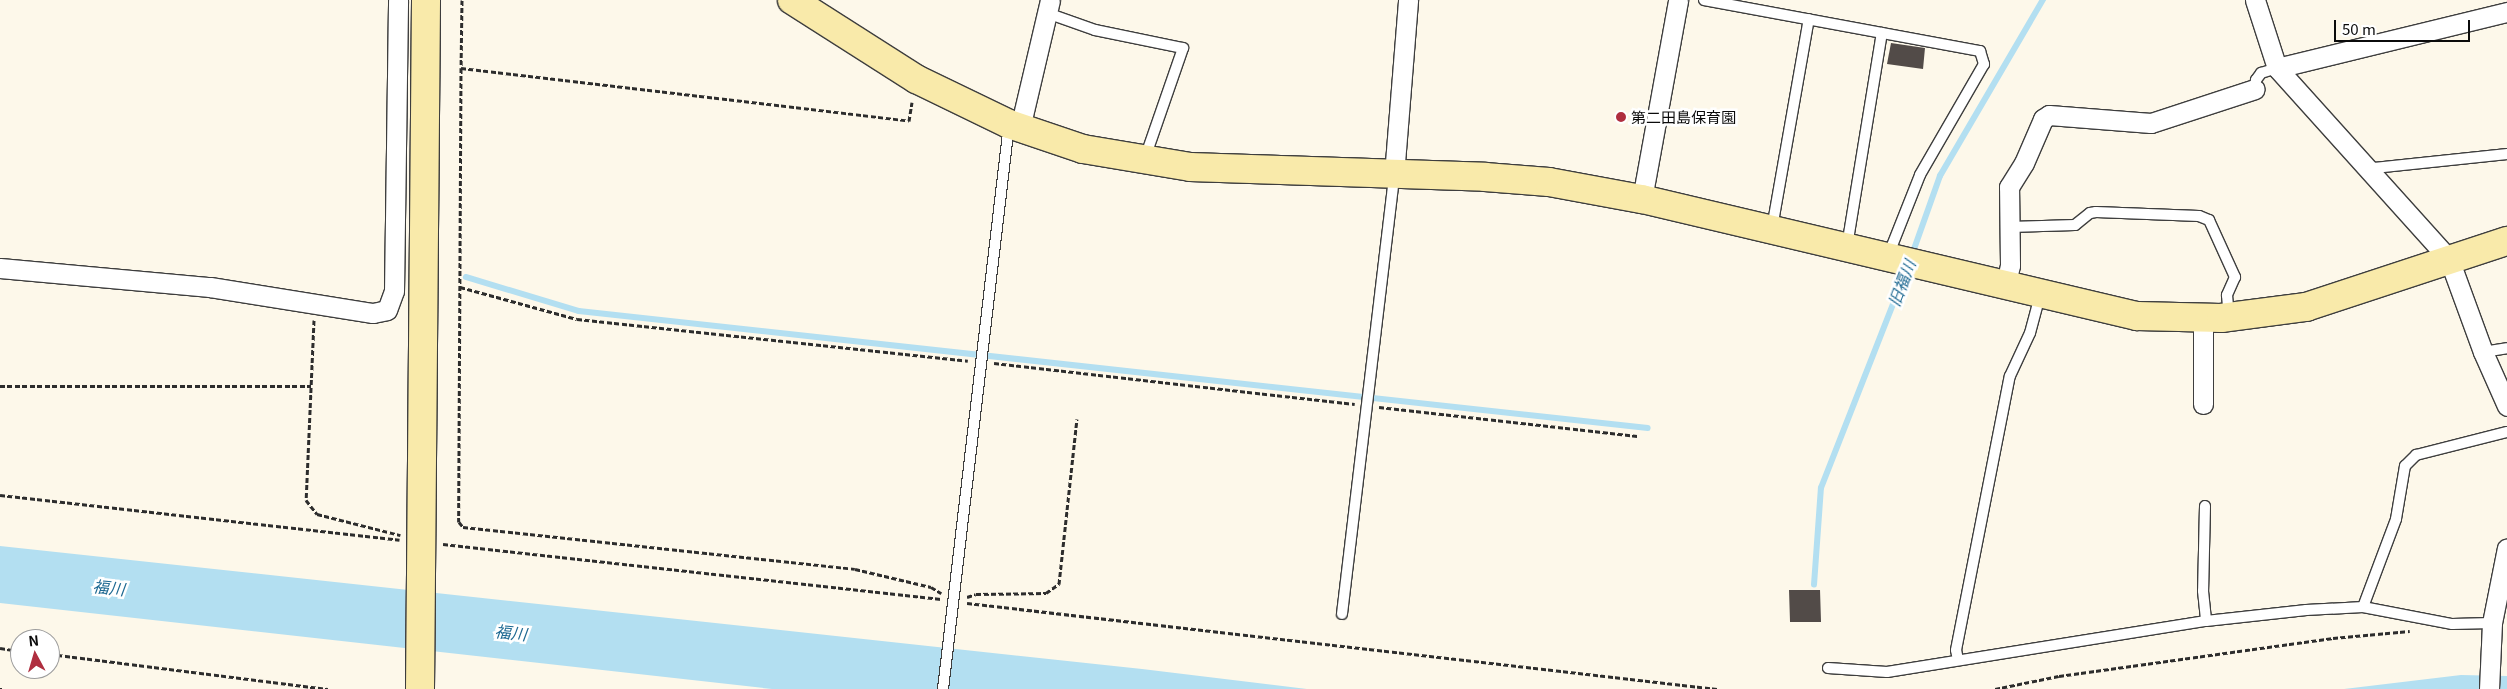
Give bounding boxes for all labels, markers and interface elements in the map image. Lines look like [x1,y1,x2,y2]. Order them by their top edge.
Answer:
scale bar [2337,10,2473,42]
text: 50 m [2342,18,2376,39]
place label: 第二田島保育園 [1631,108,1736,126]
marker: 第二田島保育園 [1615,111,1627,123]
water label: 旧福川 [1883,257,1919,309]
water label: 福川 [92,576,126,598]
water label: 福川 [494,621,528,643]
north arrow [10,629,60,679]
text: N [27,630,40,651]

